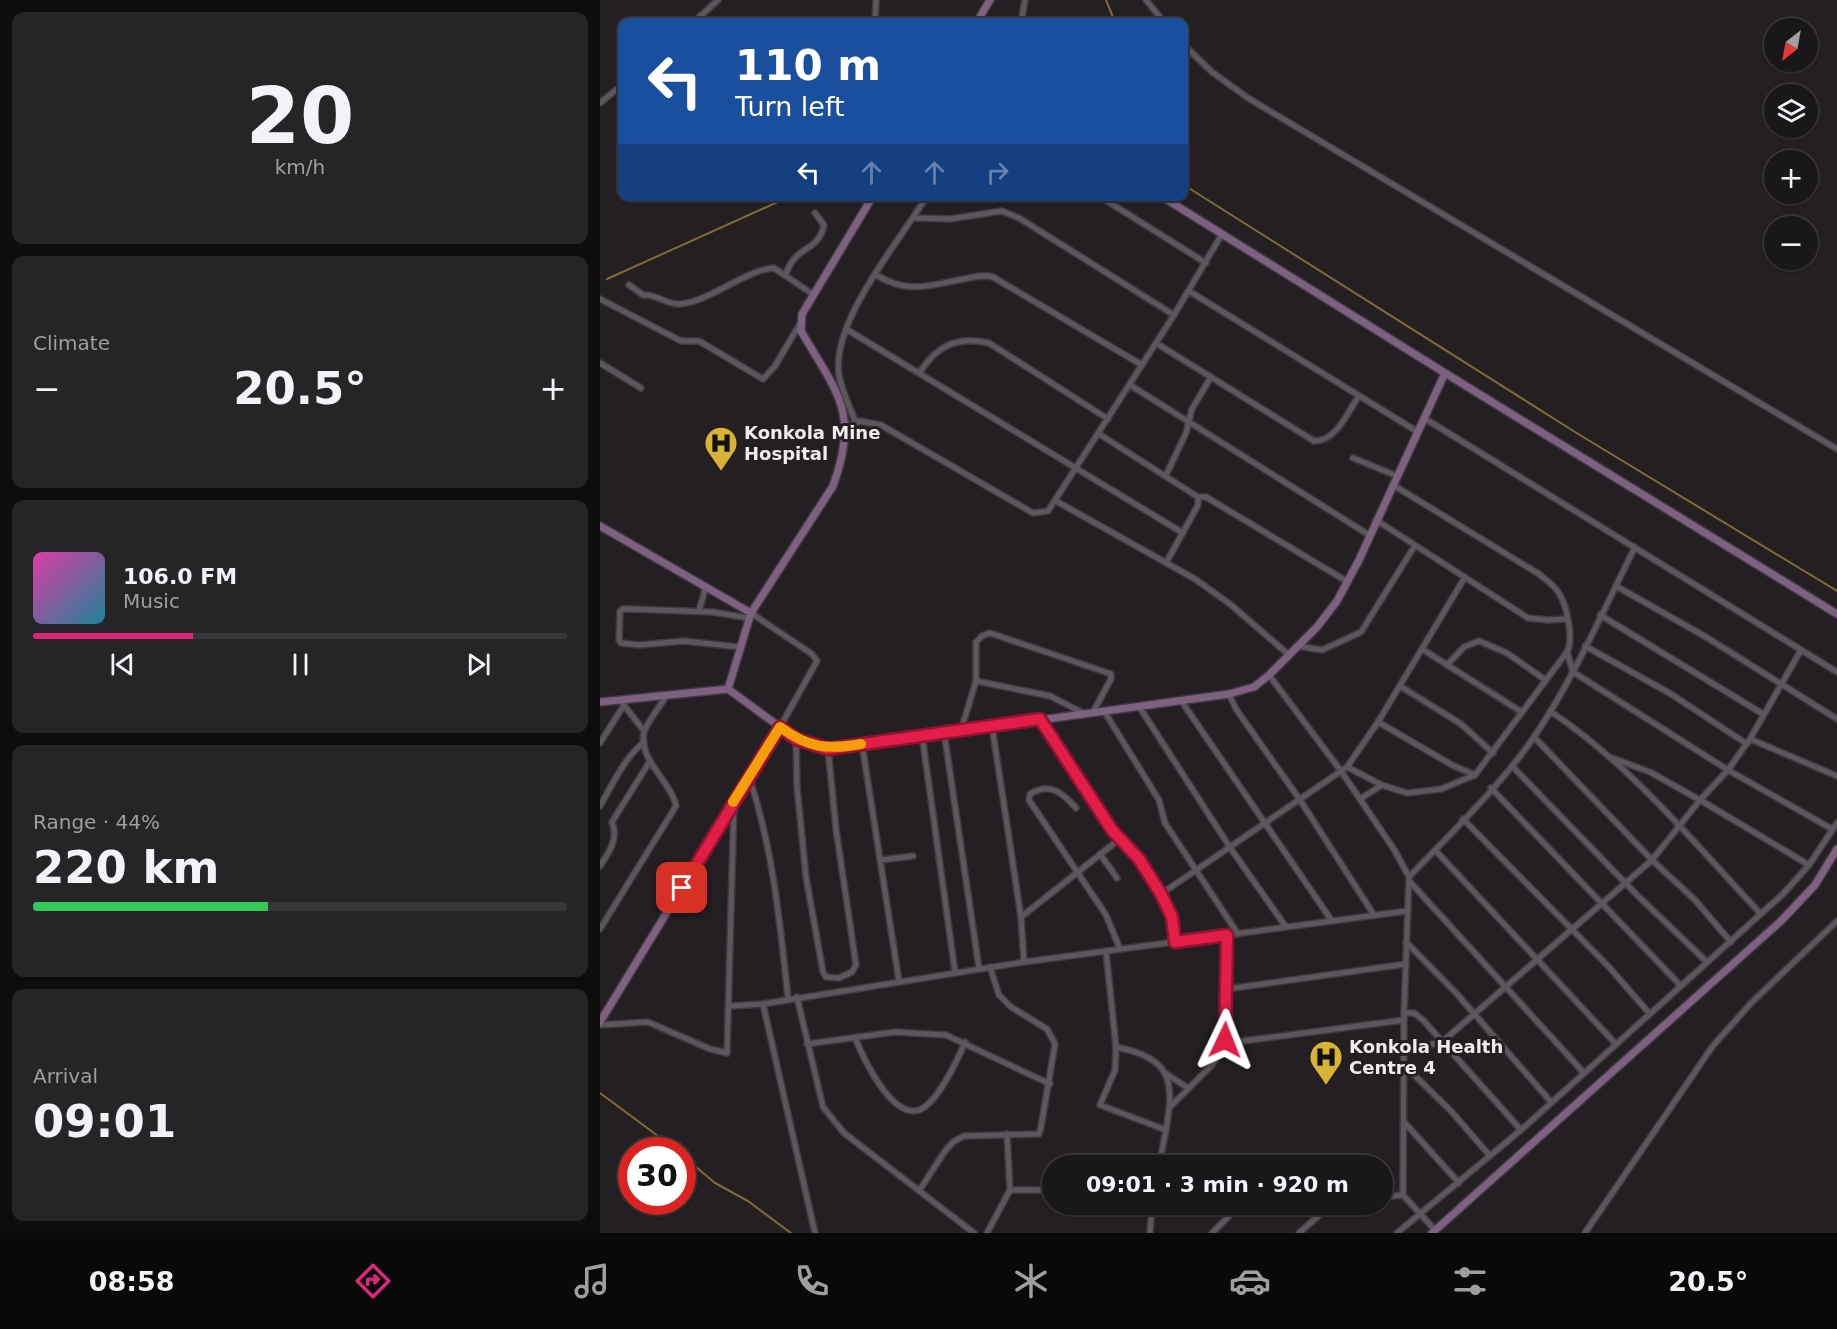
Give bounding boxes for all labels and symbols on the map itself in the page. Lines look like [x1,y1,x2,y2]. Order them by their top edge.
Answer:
north arrow [1764,18,1818,72]
place label: Konkola Mine Hospital [744,422,880,464]
hospital icon: Konkola Mine Hospital [703,425,739,472]
pin [656,862,707,913]
position arrow [1193,1008,1257,1072]
place label: Konkola Health Centre 4 [1349,1036,1503,1078]
hospital icon: Konkola Health Centre 4 [1308,1039,1344,1086]
speed limit sign: 30 [618,1137,696,1215]

